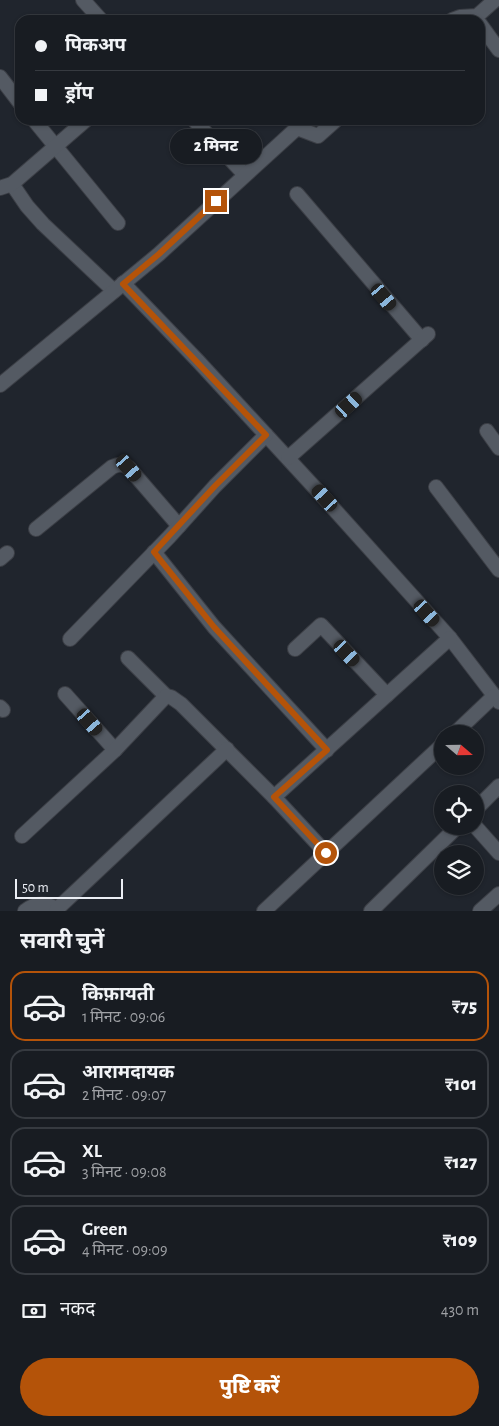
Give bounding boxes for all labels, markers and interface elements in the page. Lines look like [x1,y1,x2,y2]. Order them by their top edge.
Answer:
text: पिकअप [65,36,126,55]
text: ड्रॉप [65,84,93,103]
callout: 2 मिनट [170,128,262,164]
text: 2 मिनट [194,138,238,154]
route end [205,190,227,212]
car [368,281,399,313]
car [332,389,365,421]
car [113,452,144,484]
car [309,482,340,514]
car [411,597,442,629]
car [331,637,362,669]
car [74,706,105,738]
north arrow [434,725,484,775]
map controls [434,725,484,895]
button: locate [434,785,484,835]
route start [315,842,337,864]
button: layers [434,845,484,895]
scale bar [15,876,122,899]
text: 50 m [22,881,49,895]
text: सवारी चुनें [20,930,104,952]
icon: car [22,984,67,1029]
text: किफ़ायती [82,985,154,1004]
text: ₹75 [452,997,477,1016]
text: 1 मिनट · 09:06 [82,1009,165,1025]
icon: car [22,1062,67,1107]
text: आरामदायक [82,1063,174,1082]
text: ₹101 [445,1075,477,1094]
text: 2 मिनट · 09:07 [82,1087,166,1103]
icon: car [22,1140,67,1185]
text: XL [82,1142,102,1161]
text: ₹127 [444,1153,477,1172]
text: 3 मिनट · 09:08 [82,1164,167,1180]
icon: car [22,1218,67,1263]
text: Green [82,1220,128,1239]
text: ₹109 [443,1231,477,1250]
text: 4 मिनट · 09:09 [82,1242,168,1258]
icon: cash [20,1297,48,1325]
text: नकद [60,1300,95,1319]
text: 430 m [441,1302,479,1318]
button: पुष्टि करें [20,1358,479,1416]

